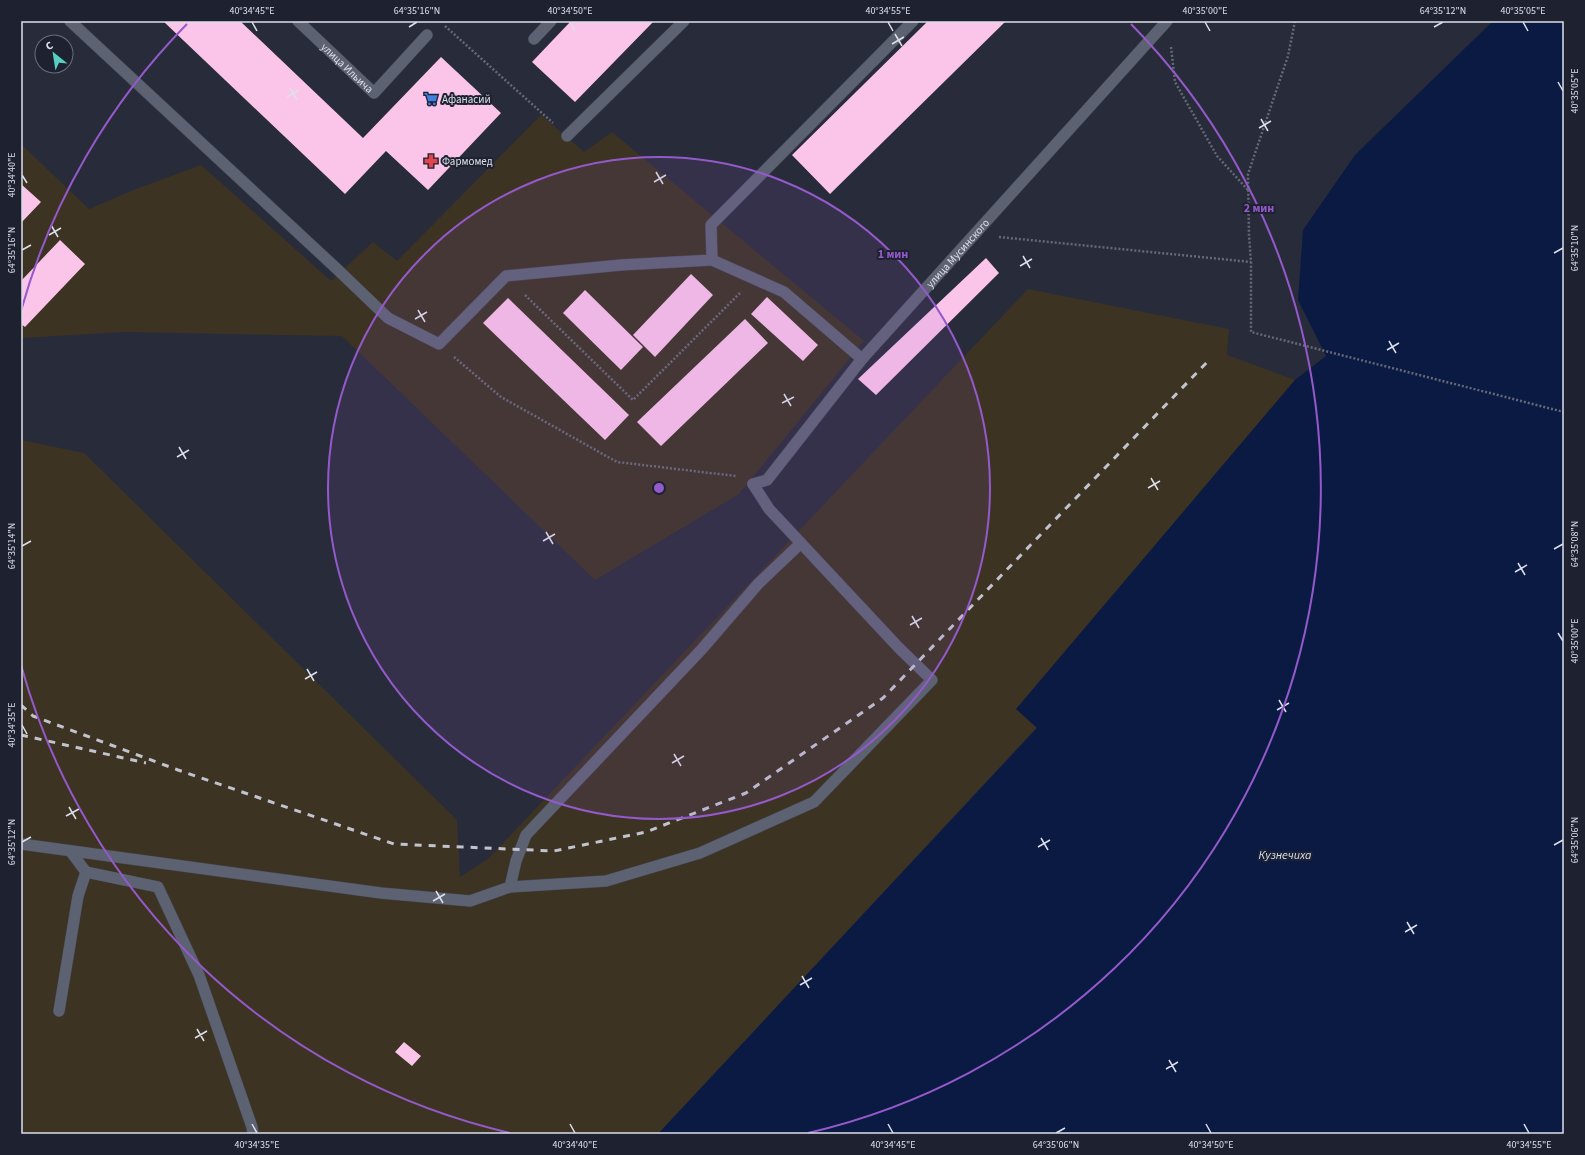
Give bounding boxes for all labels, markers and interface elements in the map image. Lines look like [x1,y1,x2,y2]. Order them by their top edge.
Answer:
text: 40°34'45"E [229,4,275,18]
text: 64°35'16"N [394,4,440,18]
text: 40°34'50"E [547,4,593,18]
text: 40°34'55"E [865,4,911,18]
text: 40°35'00"E [1182,4,1228,18]
text: 64°35'12"N [1420,4,1466,18]
text: 40°35'05"E [1500,4,1546,18]
north arrow [34,34,74,74]
text: С [43,37,56,54]
street label: улица Ильича [318,39,377,96]
text: 40°35'05"E [1568,68,1582,114]
supermarket icon: Афанасий [423,91,439,107]
place label: Афанасий [442,92,491,107]
text: 40°34'40"E [5,152,19,198]
pharmacy icon: Фармомед [423,153,439,169]
place label: Фармомед [442,154,493,169]
text: 2 мин [1244,200,1274,217]
street label: улица Мусинского [923,215,993,291]
text: 64°35'10"N [1568,225,1582,271]
text: 64°35'16"N [5,227,19,273]
text: 1 мин [878,246,908,263]
centre of rings [652,481,666,495]
text: 64°35'08"N [1568,521,1582,567]
text: 64°35'14"N [5,523,19,569]
text: 40°35'00"E [1568,618,1582,664]
text: 40°34'35"E [5,702,19,748]
text: 64°35'06"N [1568,817,1582,863]
text: 64°35'12"N [5,819,19,865]
water label: Кузнечиха [1259,847,1312,864]
text: 40°34'35"E [234,1138,280,1152]
text: 40°34'40"E [552,1138,598,1152]
text: 40°34'45"E [870,1138,916,1152]
text: 64°35'06"N [1033,1138,1079,1152]
text: 40°34'50"E [1188,1138,1234,1152]
text: 40°34'55"E [1506,1138,1552,1152]

